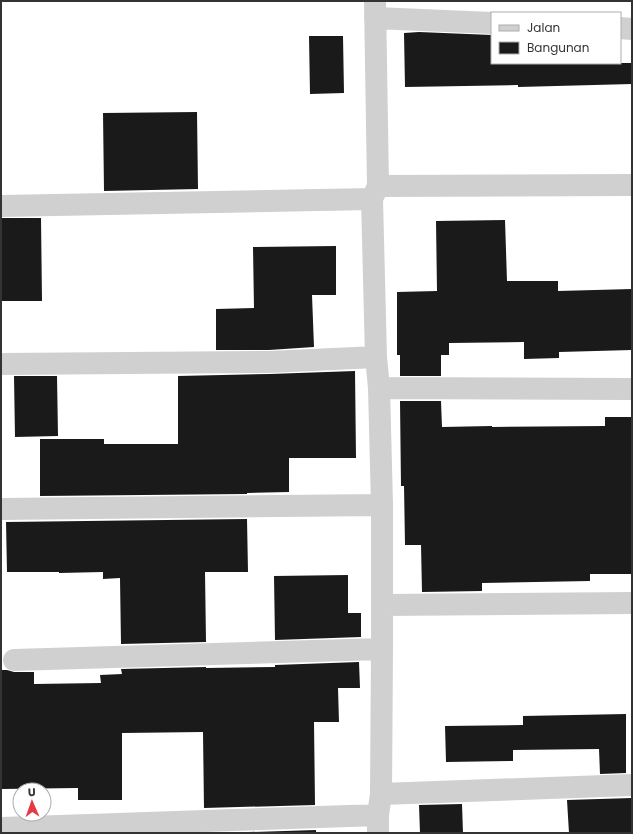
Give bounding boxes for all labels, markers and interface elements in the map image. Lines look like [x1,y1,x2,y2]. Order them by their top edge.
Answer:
legend [491,12,621,64]
text: Jalan [527,19,560,36]
text: Bangunan [527,39,589,56]
north arrow [12,782,52,822]
text: U [27,784,36,800]

